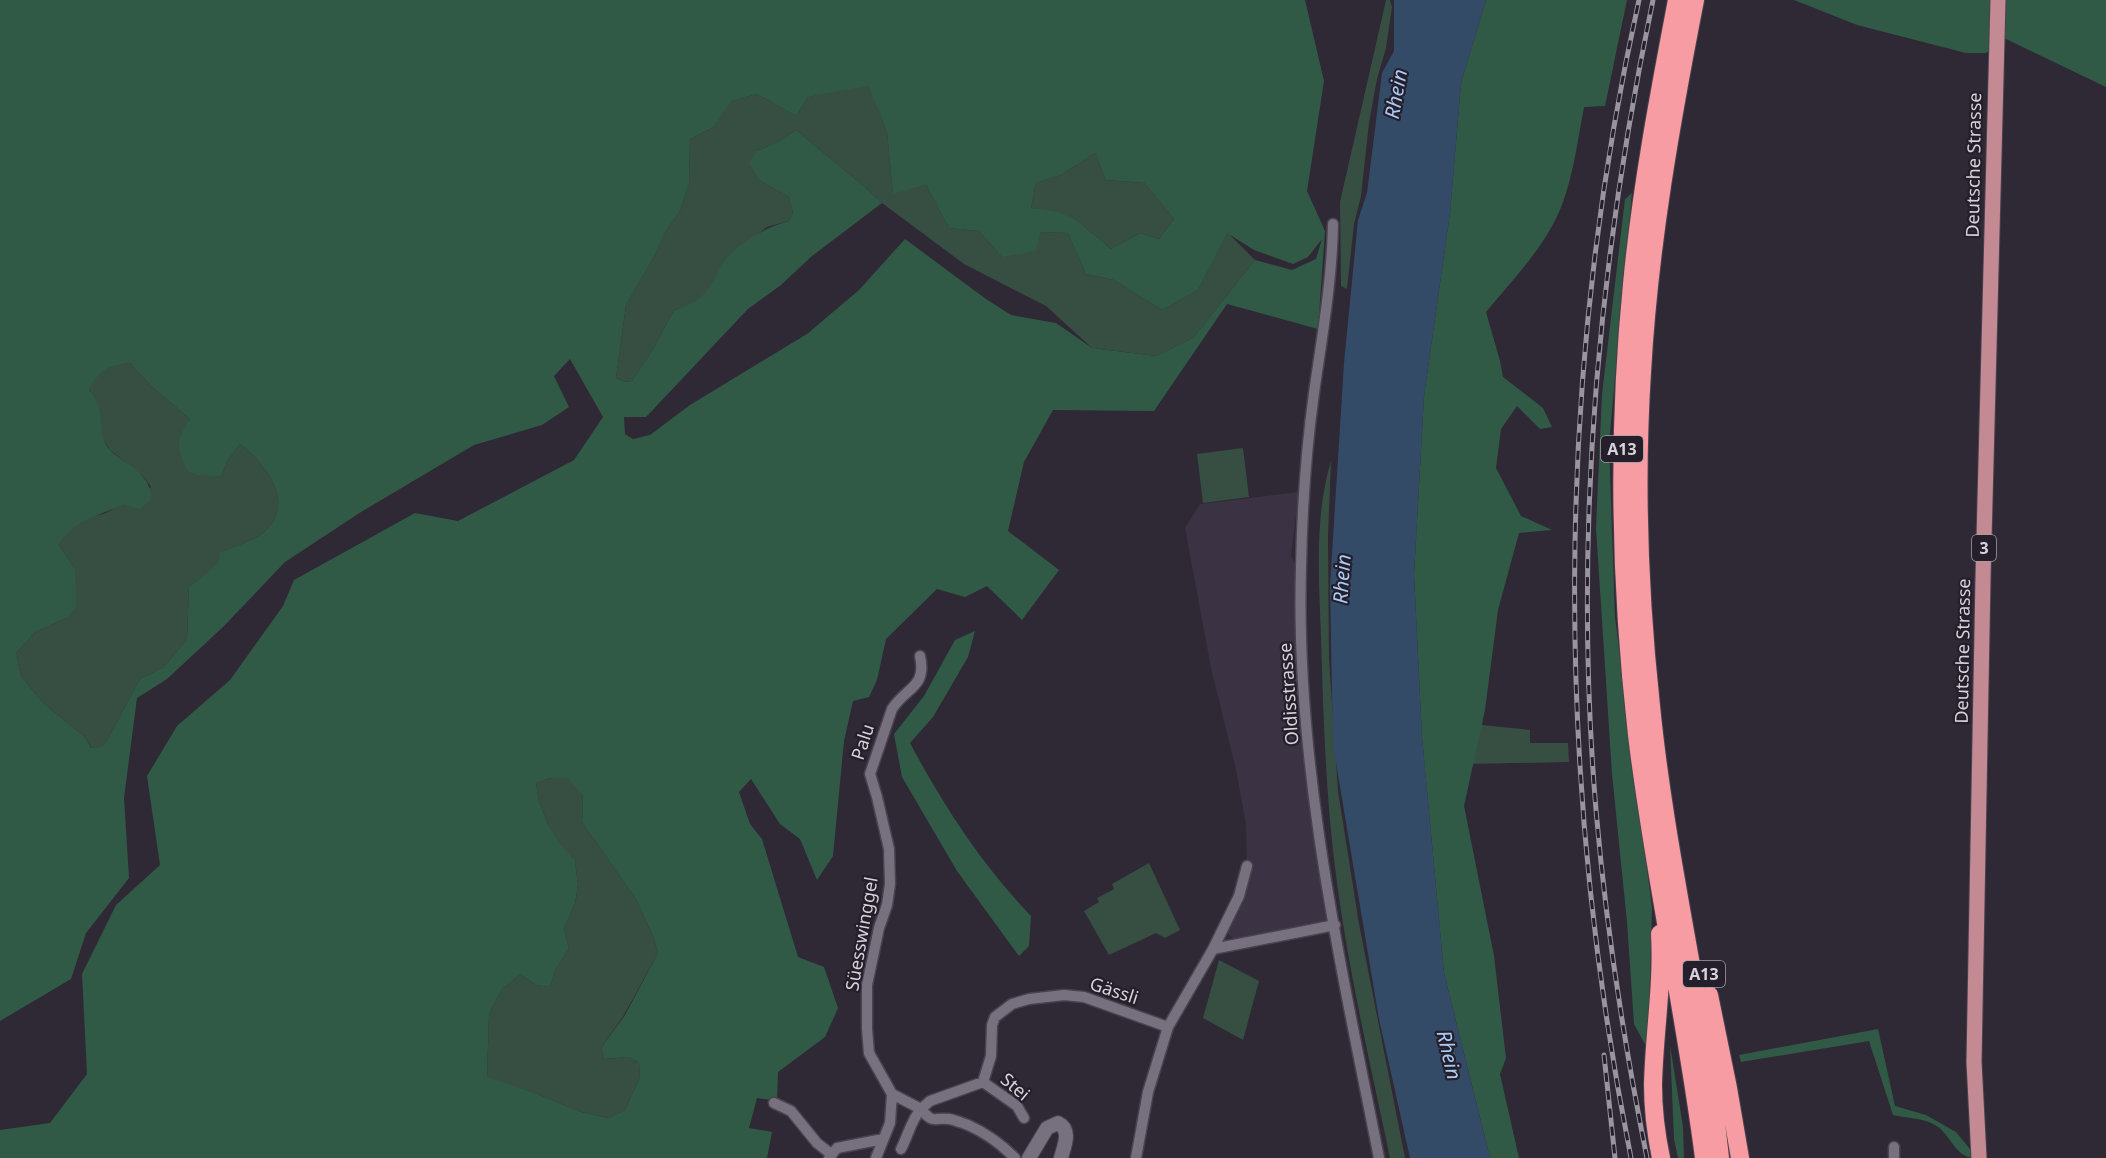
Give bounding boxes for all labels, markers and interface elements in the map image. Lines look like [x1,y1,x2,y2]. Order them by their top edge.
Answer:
water label: Rhein [1378,67,1413,121]
street label: Deutsche Strasse [1960,92,1986,238]
road number: A13 [1601,436,1643,462]
road number: 3 [1972,535,1996,561]
water label: Rhein [1326,553,1357,605]
street label: Deutsche Strasse [1949,578,1975,724]
street label: Oldisstrasse [1272,642,1304,746]
street label: Palu [845,720,879,763]
street label: Süesswinggel [839,875,883,993]
road number: A13 [1683,961,1725,987]
street label: Gässli [1087,971,1142,1009]
water label: Rhein [1431,1028,1468,1082]
street label: Stei [996,1067,1035,1105]

